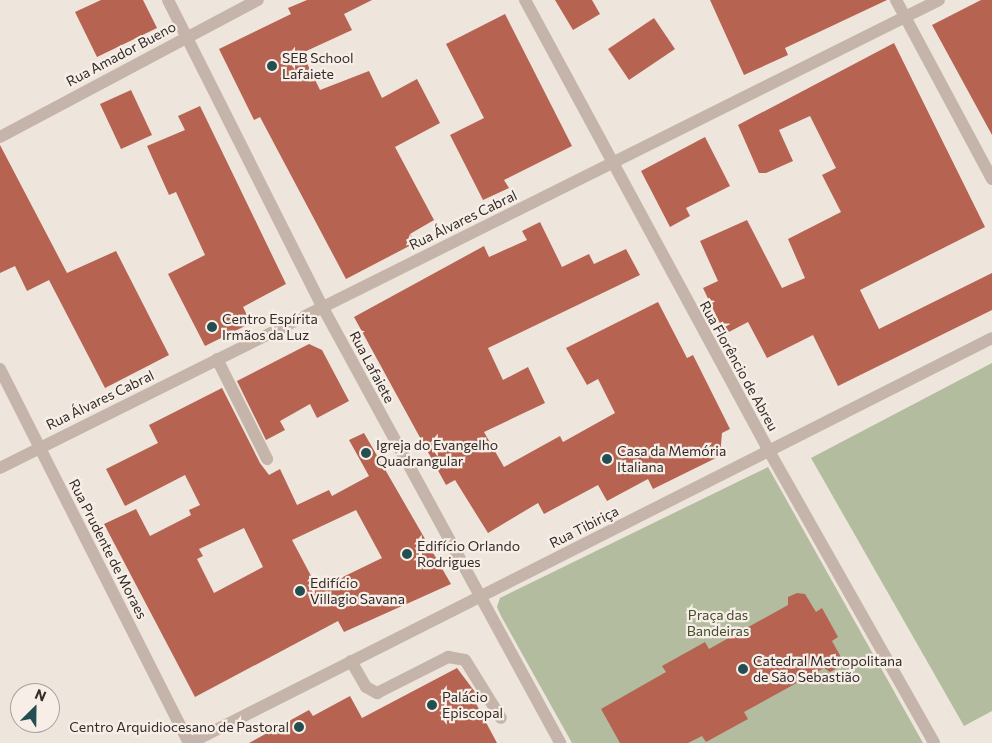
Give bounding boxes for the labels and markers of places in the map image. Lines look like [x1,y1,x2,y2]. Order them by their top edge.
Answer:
place label: SEB School Lafaiete [282,50,354,82]
marker: SEB School Lafaiete [266,60,278,72]
place label: Centro Espírita Irmãos da Luz [222,311,318,344]
marker: Centro Espírita Irmãos da Luz [206,321,218,333]
place label: Igreja do Evangelho Quadrangular [376,437,498,470]
place label: Casa da Memória Italiana [617,443,726,476]
marker: Igreja do Evangelho Quadrangular [360,447,372,459]
marker: Casa da Memória Italiana [601,453,613,465]
place label: Edifício Orlando Rodrigues [417,538,520,570]
marker: Edifício Orlando Rodrigues [401,548,413,560]
place label: Edifício Villagio Savana [310,575,405,608]
marker: Edifício Villagio Savana [294,585,306,597]
place label: Catedral Metropolitana de São Sebastião [753,653,902,686]
marker: Catedral Metropolitana de São Sebastião [737,663,749,675]
place label: Palácio Episcopal [442,689,503,722]
marker: Palácio Episcopal [426,699,438,711]
place label: Centro Arquidiocesano de Pastoral [69,719,289,735]
marker: Centro Arquidiocesano de Pastoral [293,721,305,733]

